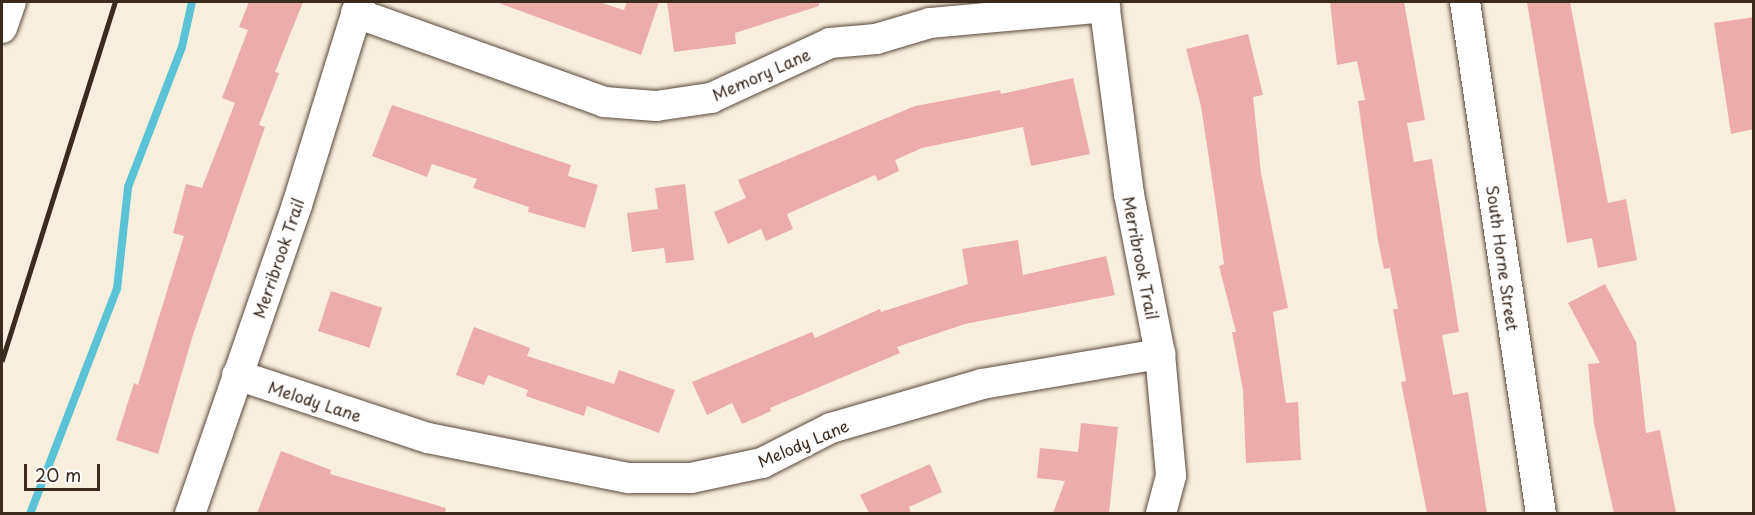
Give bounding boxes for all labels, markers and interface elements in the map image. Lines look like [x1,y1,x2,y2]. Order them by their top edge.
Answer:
street label: Memory Lane [709,44,813,104]
street label: South Horne Street [1483,183,1523,333]
street label: Merribrook Trail [1119,194,1163,322]
street label: Merribrook Trail [248,195,308,321]
street label: Melody Lane [266,377,364,425]
street label: Melody Lane [754,415,852,471]
scale bar [27,452,104,490]
text: 20 m [35,461,81,488]

